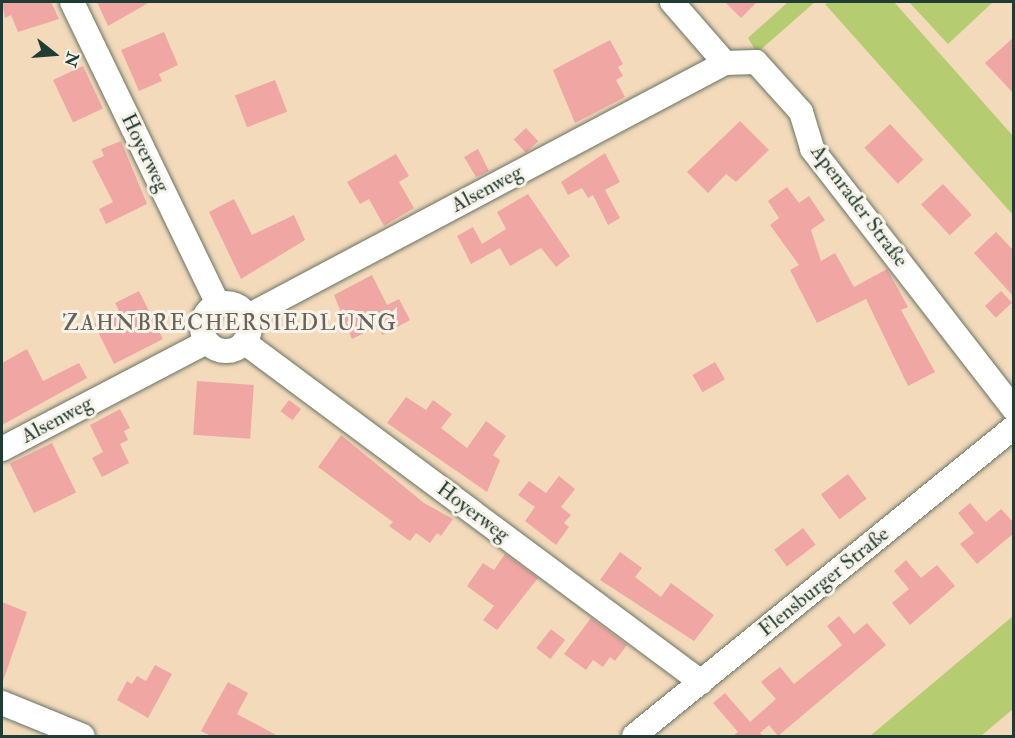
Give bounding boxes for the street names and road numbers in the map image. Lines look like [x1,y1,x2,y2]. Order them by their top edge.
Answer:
street label: Hoyerweg [115,109,175,197]
street label: Apenrader Straße [805,140,913,272]
street label: Alsenweg [447,160,527,218]
street label: Alsenweg [17,391,97,449]
street label: Hoyerweg [432,476,514,548]
street label: Flensburger Straße [754,522,894,642]

